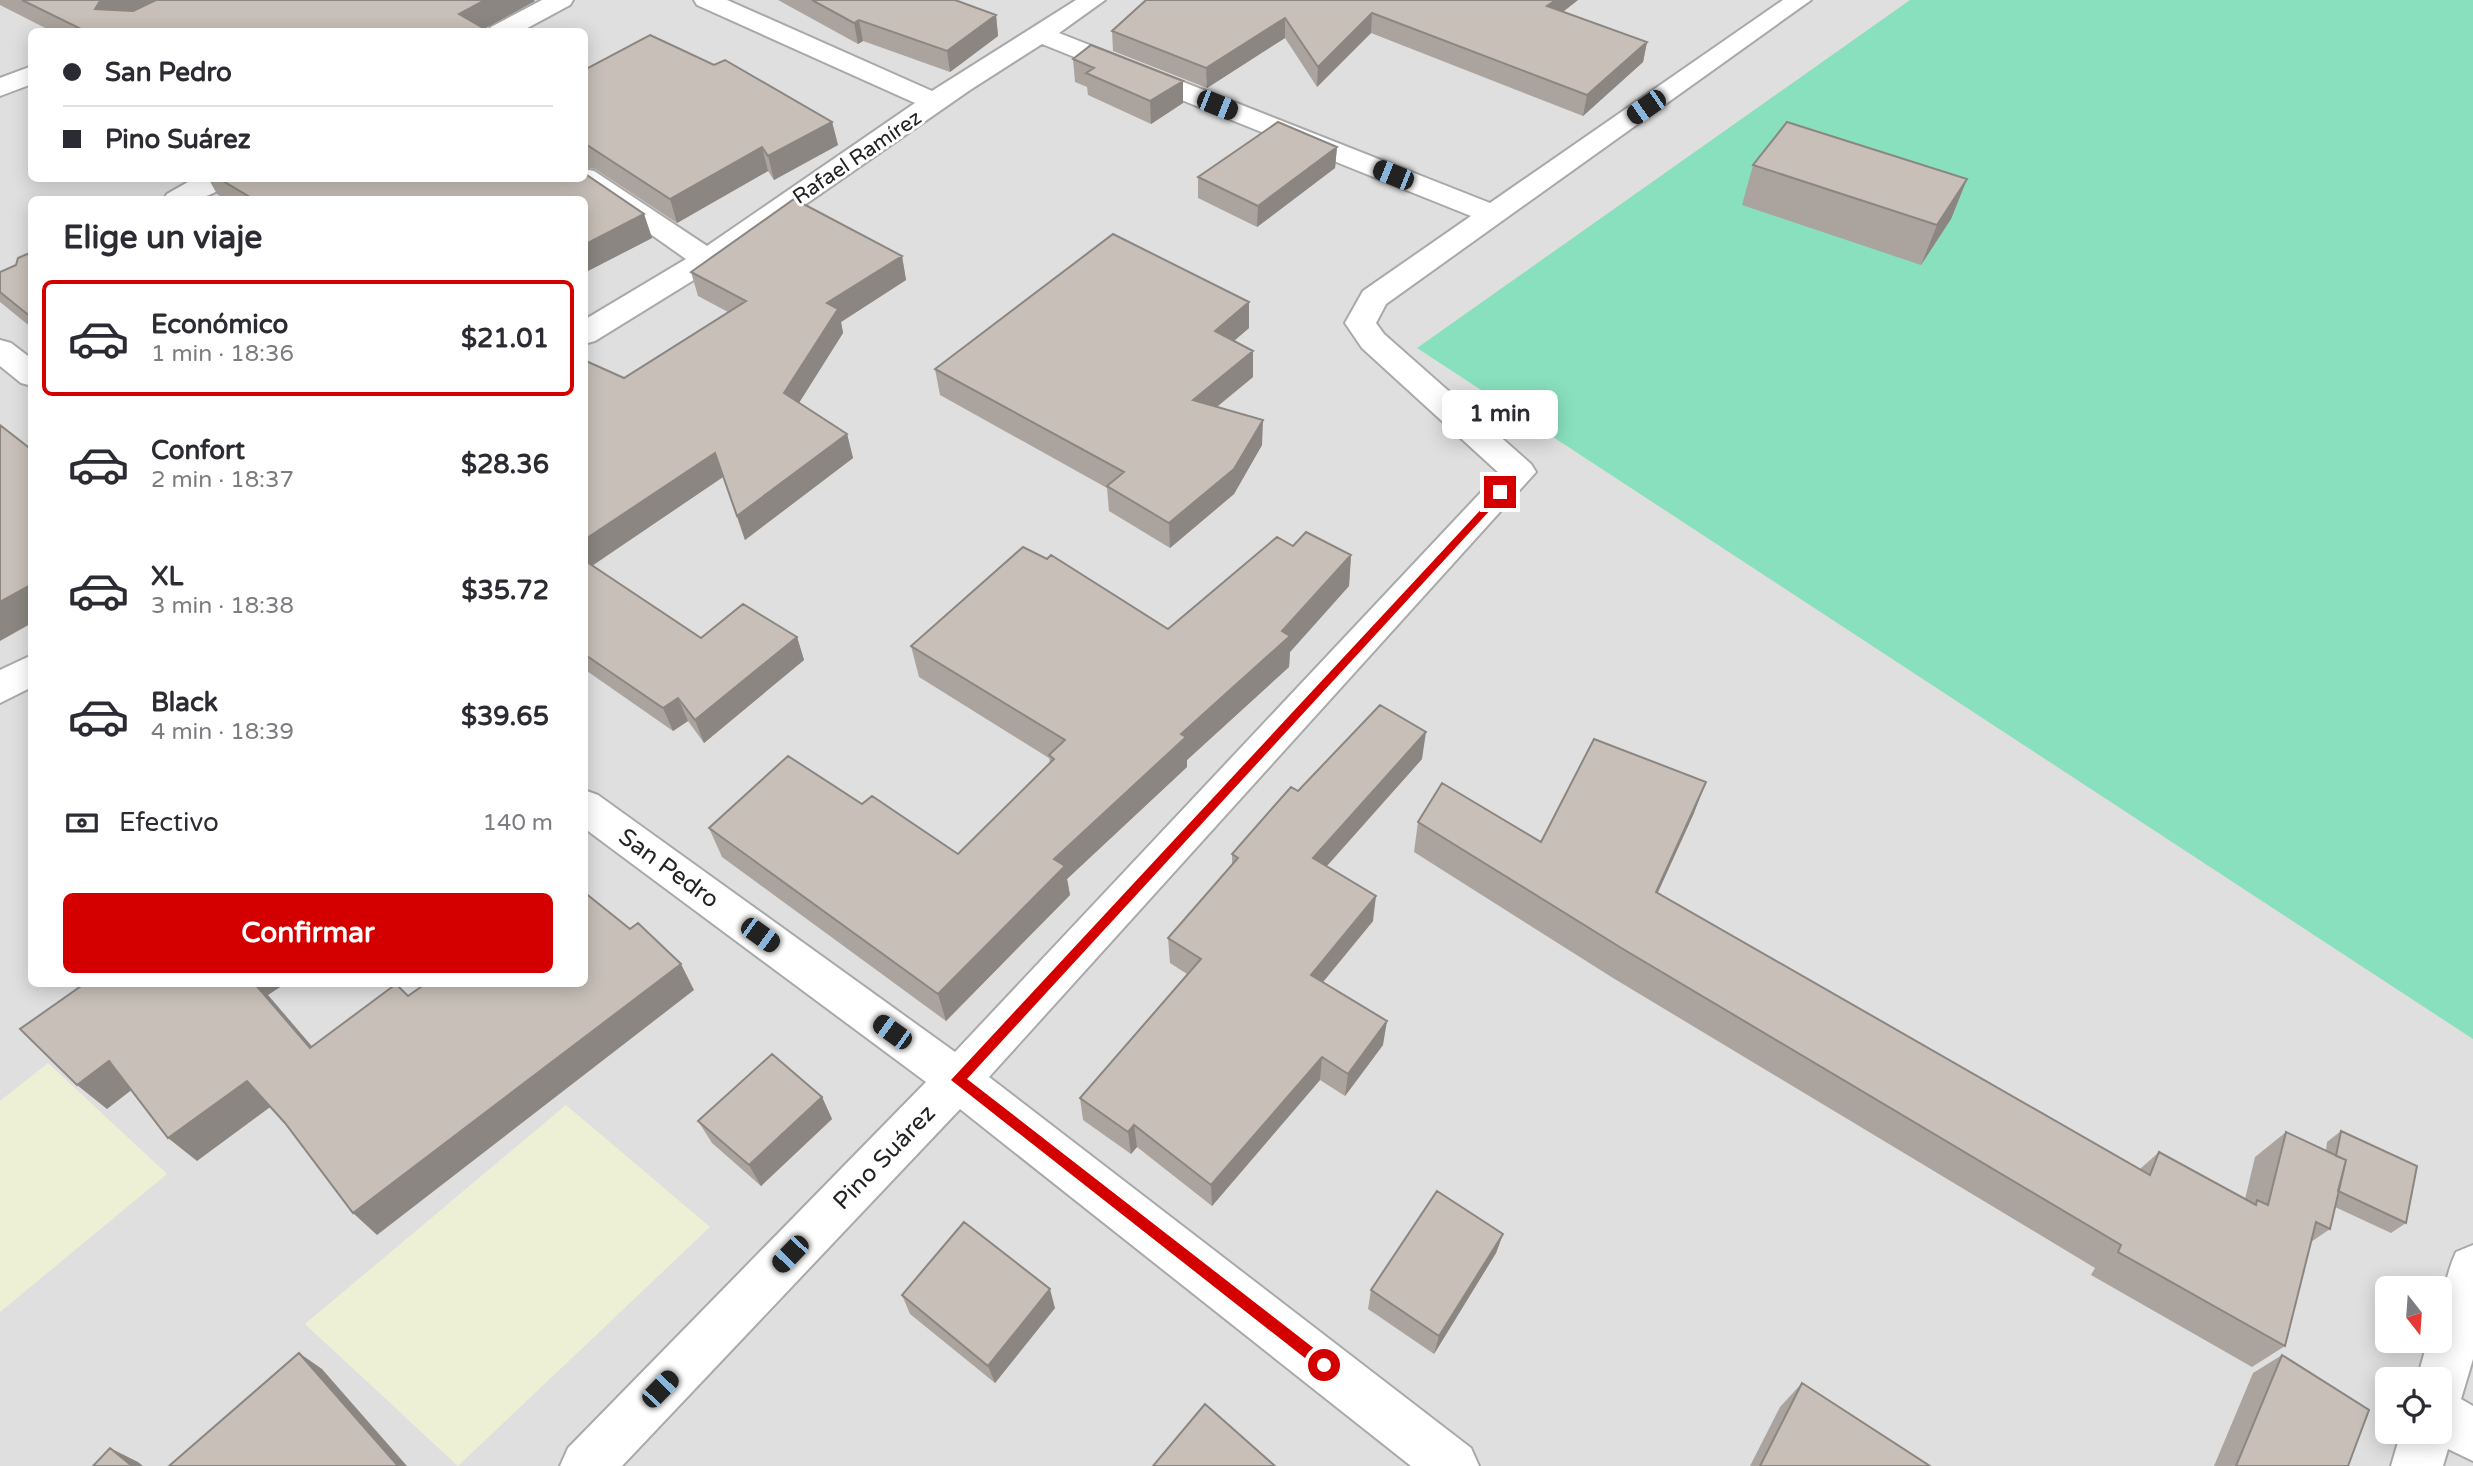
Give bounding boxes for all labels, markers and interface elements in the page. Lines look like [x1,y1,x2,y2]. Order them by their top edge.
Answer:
text: San Pedro [105,57,232,88]
car [1623,86,1670,128]
car [1194,87,1241,123]
street label: Rafael Ramírez [788,105,926,210]
text: Pino Suárez [105,124,251,155]
car [1370,157,1417,193]
text: Elige un viaje [63,219,262,257]
icon: car [67,307,130,370]
text: Económico [151,309,288,340]
text: $21.01 [461,323,549,354]
text: 1 min · 18:36 [151,340,294,368]
callout: 1 min [1442,391,1558,440]
text: 1 min [1469,400,1531,428]
icon: car [67,433,130,496]
text: Confort [151,435,245,466]
text: $28.36 [461,449,549,480]
text: 2 min · 18:37 [151,466,294,494]
route end [1484,476,1516,508]
icon: car [67,559,130,622]
text: XL [151,561,183,592]
text: $35.72 [461,575,549,606]
text: 3 min · 18:38 [151,592,294,620]
icon: car [67,685,130,748]
text: Black [151,687,218,718]
text: $39.65 [461,701,549,732]
text: 4 min · 18:39 [151,718,294,746]
icon: cash [63,804,101,842]
text: Efectivo [119,807,219,838]
text: 140 m [483,809,553,837]
street label: San Pedro [613,822,725,915]
button: Confirmar [63,893,553,973]
car [737,914,784,956]
car [869,1011,916,1053]
street label: Pino Suárez [827,1099,941,1216]
car [768,1232,813,1276]
north arrow [2375,1276,2452,1353]
map controls [2375,1276,2452,1444]
route start [1308,1349,1340,1381]
car [638,1367,683,1411]
button: locate [2375,1367,2452,1444]

